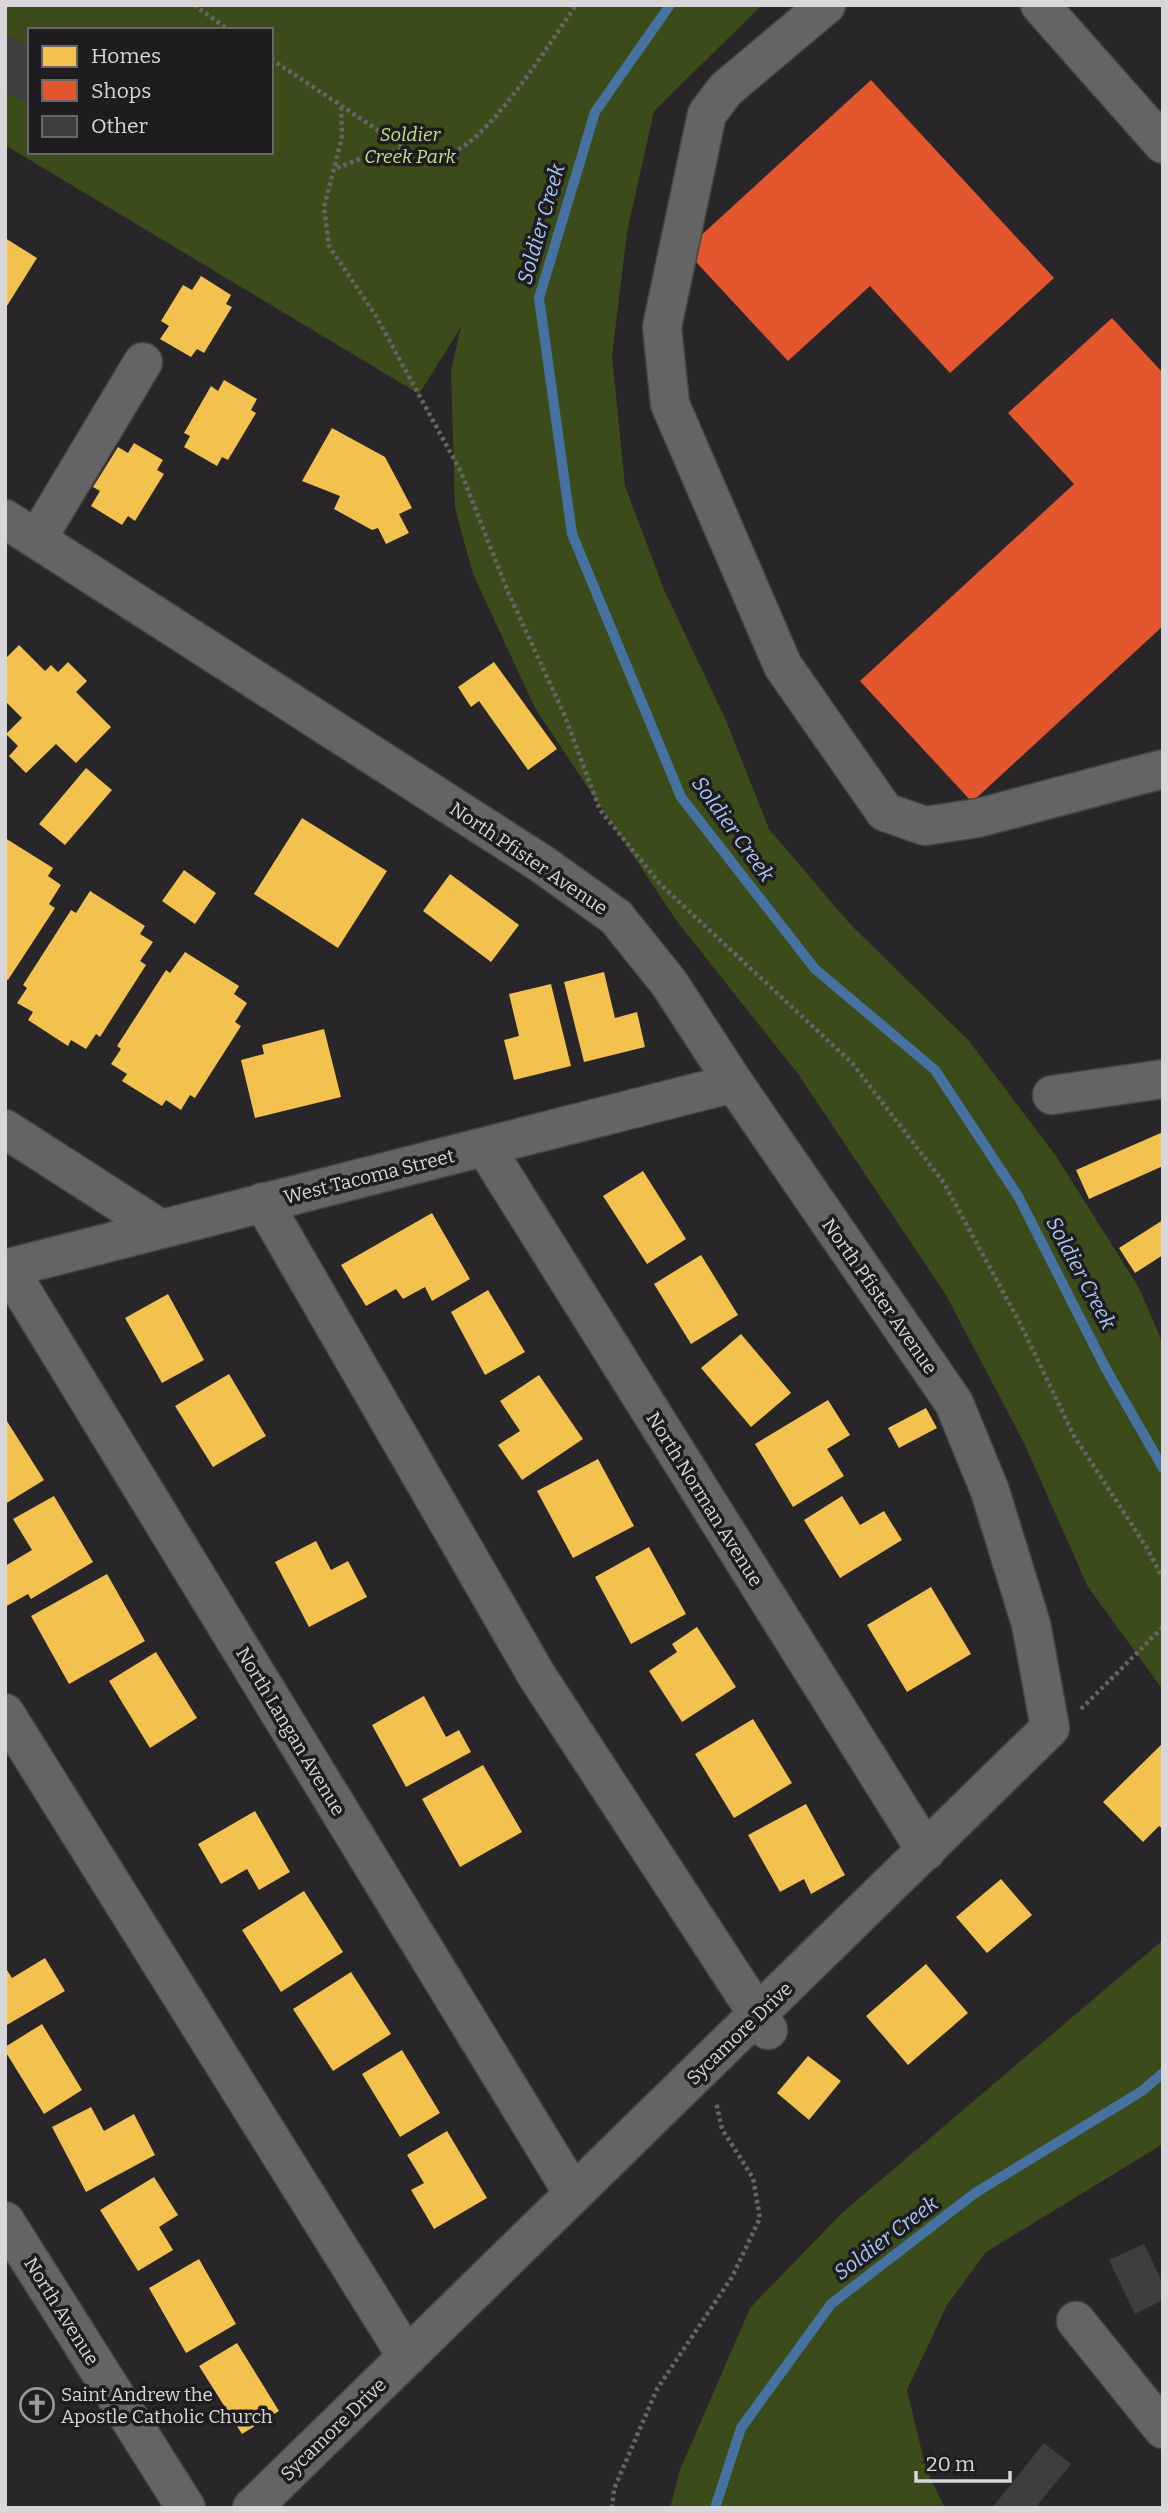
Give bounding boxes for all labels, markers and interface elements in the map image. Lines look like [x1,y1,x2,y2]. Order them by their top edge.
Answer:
legend [28,28,273,154]
text: Homes [91,43,161,69]
text: Shops [91,78,151,104]
text: Other [91,113,148,139]
park label: Soldier Creek Park [364,123,456,168]
water label: Soldier Creek [511,160,571,287]
water label: Soldier Creek [686,771,780,887]
street label: North Pfister Avenue [446,797,612,920]
street label: West Tacoma Street [281,1144,457,1209]
water label: Soldier Creek [1040,1212,1122,1334]
street label: North Pfister Avenue [817,1214,942,1379]
street label: North Norman Avenue [641,1408,768,1591]
street label: North Langan Avenue [231,1643,350,1820]
street label: Sycamore Drive [682,1977,797,2090]
water label: Soldier Creek [829,2190,944,2286]
street label: North Avenue [19,2253,104,2370]
street label: Sycamore Drive [276,2373,391,2486]
place label: Saint Andrew the Apostle Catholic Church [61,2383,273,2428]
church icon: Saint Andrew the Apostle Catholic Church [18,2386,56,2424]
scale bar [916,2440,1010,2484]
text: 20 m [926,2451,975,2477]

